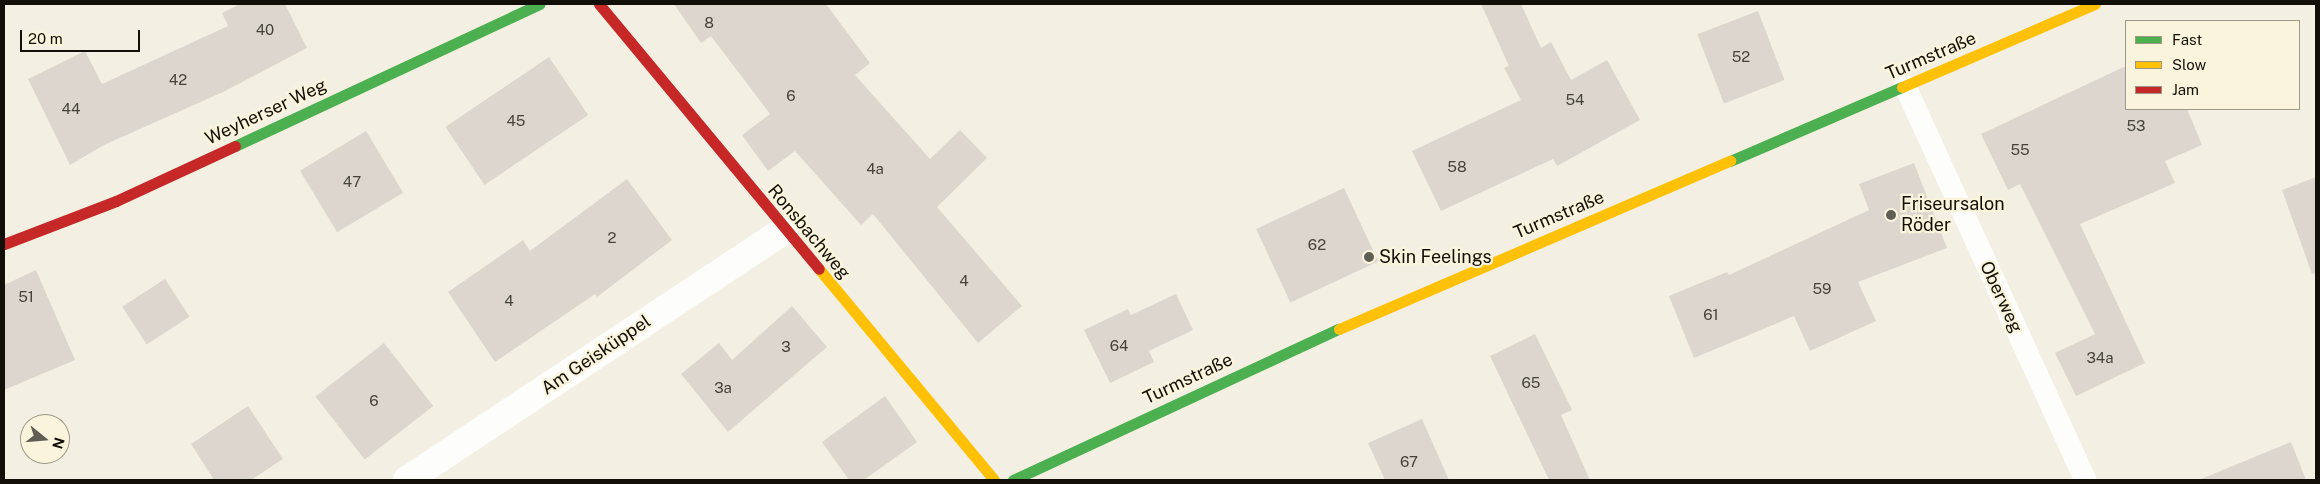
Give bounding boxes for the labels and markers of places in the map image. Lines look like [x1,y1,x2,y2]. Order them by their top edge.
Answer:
place label: Friseursalon Röder [1901,194,2005,236]
marker: Friseursalon Röder [1885,209,1897,221]
place label: Skin Feelings [1379,246,1492,268]
marker: Skin Feelings [1363,251,1375,263]

